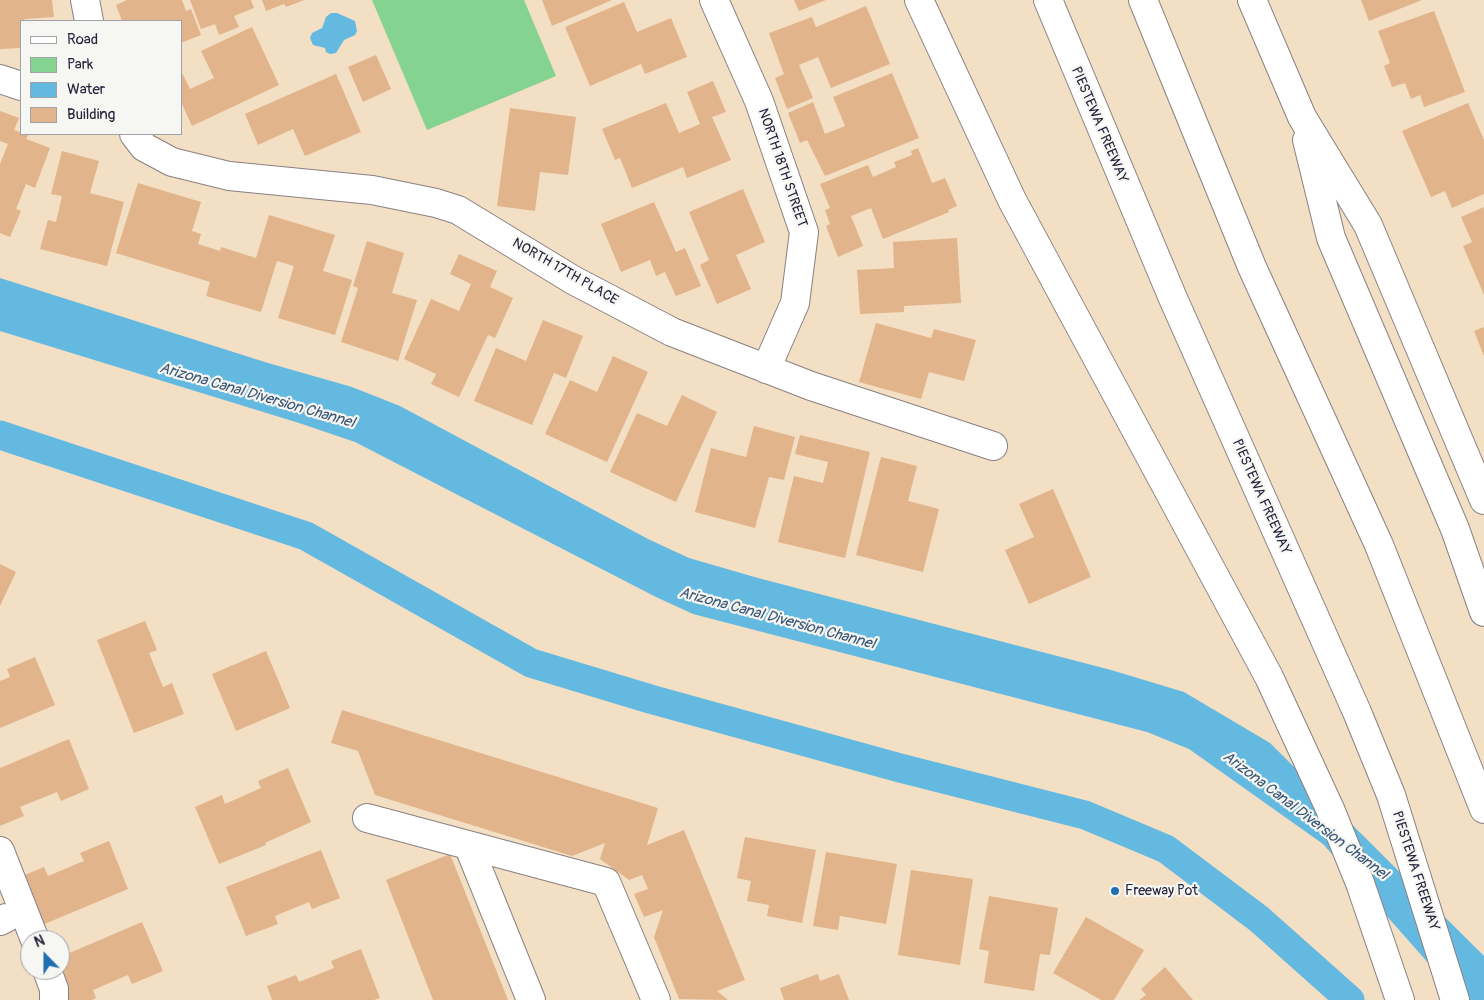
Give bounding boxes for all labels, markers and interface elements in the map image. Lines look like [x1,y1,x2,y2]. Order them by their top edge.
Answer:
legend [20,20,182,135]
text: Road [67,30,98,49]
text: Park [67,55,93,74]
street label: PIESTEWA FREEWAY [1067,64,1131,186]
text: Water [67,80,105,99]
text: Building [67,105,115,124]
street label: NORTH 18TH STREET [754,106,810,230]
street label: NORTH 17TH PLACE [509,235,621,309]
water label: Arizona Canal Diversion Channel [157,359,357,433]
street label: PIESTEWA FREEWAY [1228,437,1294,557]
water label: Arizona Canal Diversion Channel [677,584,877,654]
water label: Arizona Canal Diversion Channel [1219,748,1391,884]
street label: PIESTEWA FREEWAY [1388,809,1442,933]
place label: Freeway Pot [1125,883,1198,899]
marker: Freeway Pot [1109,885,1121,897]
north arrow [20,930,70,980]
text: N [32,932,47,951]

